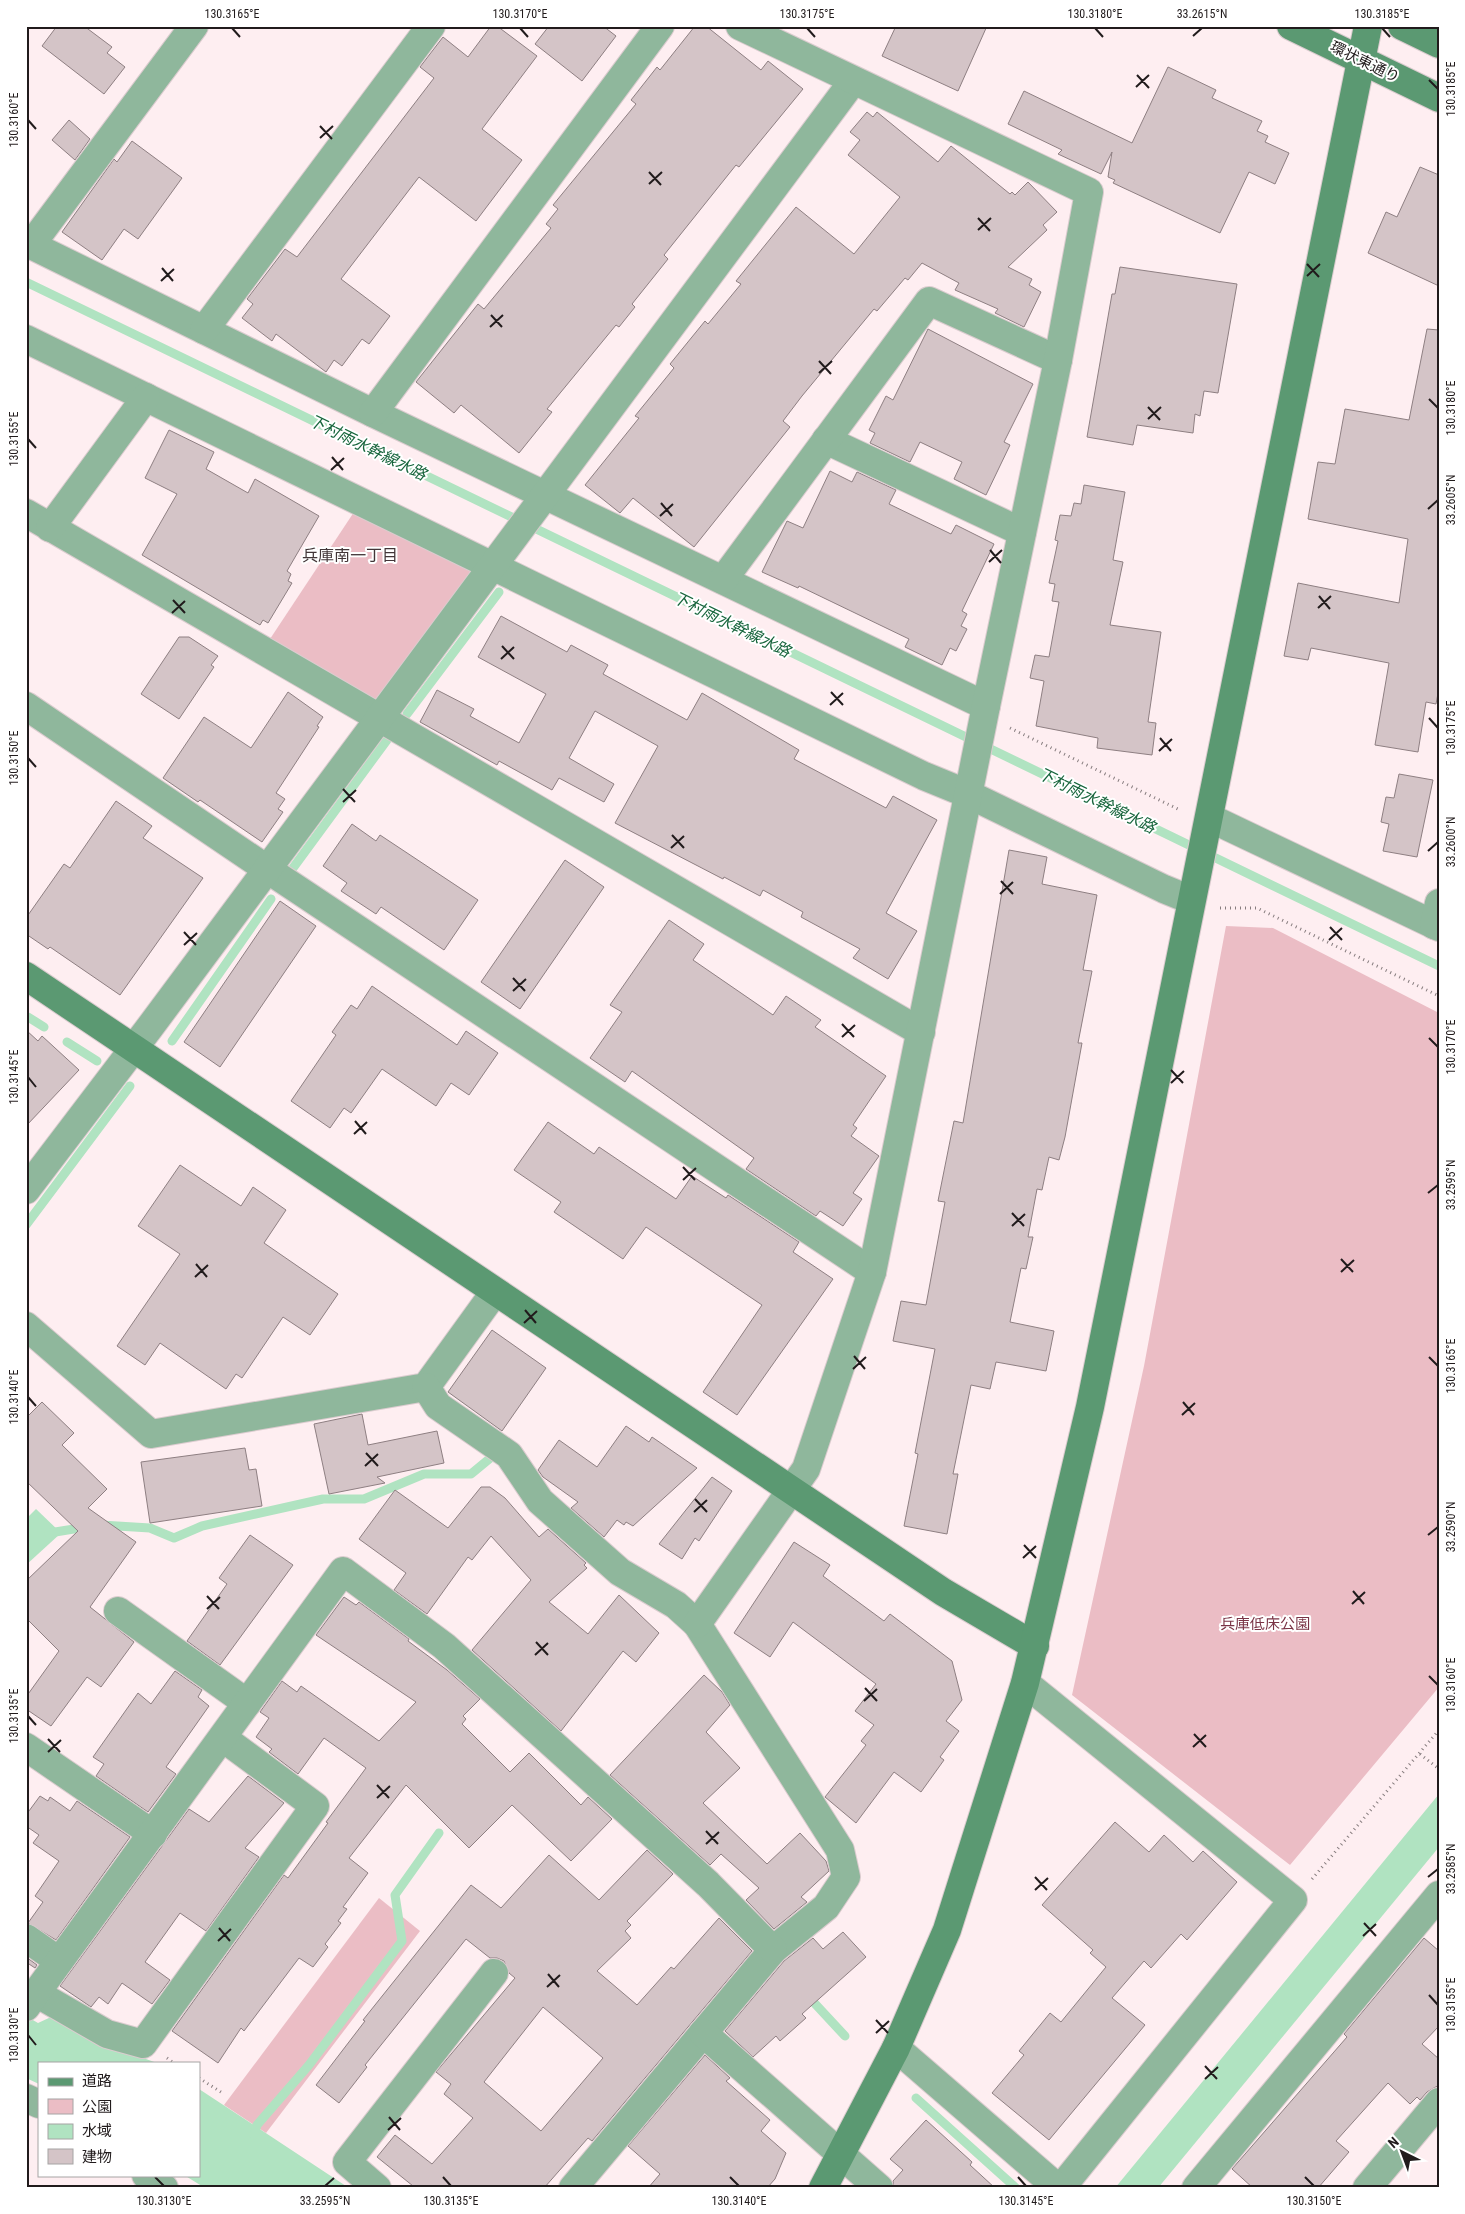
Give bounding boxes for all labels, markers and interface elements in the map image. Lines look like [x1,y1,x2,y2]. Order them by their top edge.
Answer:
text: 130.3165°E [204,7,260,21]
text: 130.3170°E [492,7,548,21]
text: 130.3175°E [779,7,835,21]
text: 130.3180°E [1067,7,1123,21]
text: 33.2615°N [1177,7,1227,21]
text: 130.3185°E [1354,7,1410,21]
street label: 環状東通り [1327,37,1403,87]
text: 130.3185°E [1444,61,1458,117]
text: 130.3160°E [7,92,21,148]
text: 130.3180°E [1444,380,1458,436]
text: 130.3155°E [7,411,21,467]
water label: 下村雨水幹線水路 [306,411,431,485]
text: 33.2605°N [1444,475,1458,525]
district label: 兵庫南一丁目 [302,546,398,565]
water label: 下村雨水幹線水路 [670,588,795,662]
text: 130.3175°E [1444,700,1458,756]
text: 130.3150°E [7,730,21,786]
water label: 下村雨水幹線水路 [1035,764,1160,838]
text: 33.2600°N [1444,817,1458,867]
text: 130.3170°E [1444,1019,1458,1075]
text: 130.3145°E [7,1049,21,1105]
text: 33.2595°N [1444,1160,1458,1210]
text: 130.3165°E [1444,1338,1458,1394]
text: 130.3140°E [7,1369,21,1425]
text: 33.2590°N [1444,1502,1458,1552]
park label: 兵庫低床公園 [1220,1615,1310,1633]
text: 130.3160°E [1444,1657,1458,1713]
text: 130.3135°E [7,1688,21,1744]
text: 33.2585°N [1444,1844,1458,1894]
text: 130.3155°E [1444,1977,1458,2033]
text: 130.3130°E [7,2007,21,2063]
legend [38,2062,200,2176]
text: 道路 [82,2072,112,2090]
text: 公園 [82,2098,112,2116]
text: 水域 [82,2122,112,2140]
north arrow [1378,2126,1428,2176]
text: N [1385,2134,1402,2151]
text: 建物 [82,2148,112,2166]
text: 130.3130°E [136,2194,192,2208]
text: 33.2595°N [300,2194,350,2208]
text: 130.3135°E [423,2194,479,2208]
text: 130.3140°E [711,2194,767,2208]
text: 130.3145°E [998,2194,1054,2208]
text: 130.3150°E [1286,2194,1342,2208]

